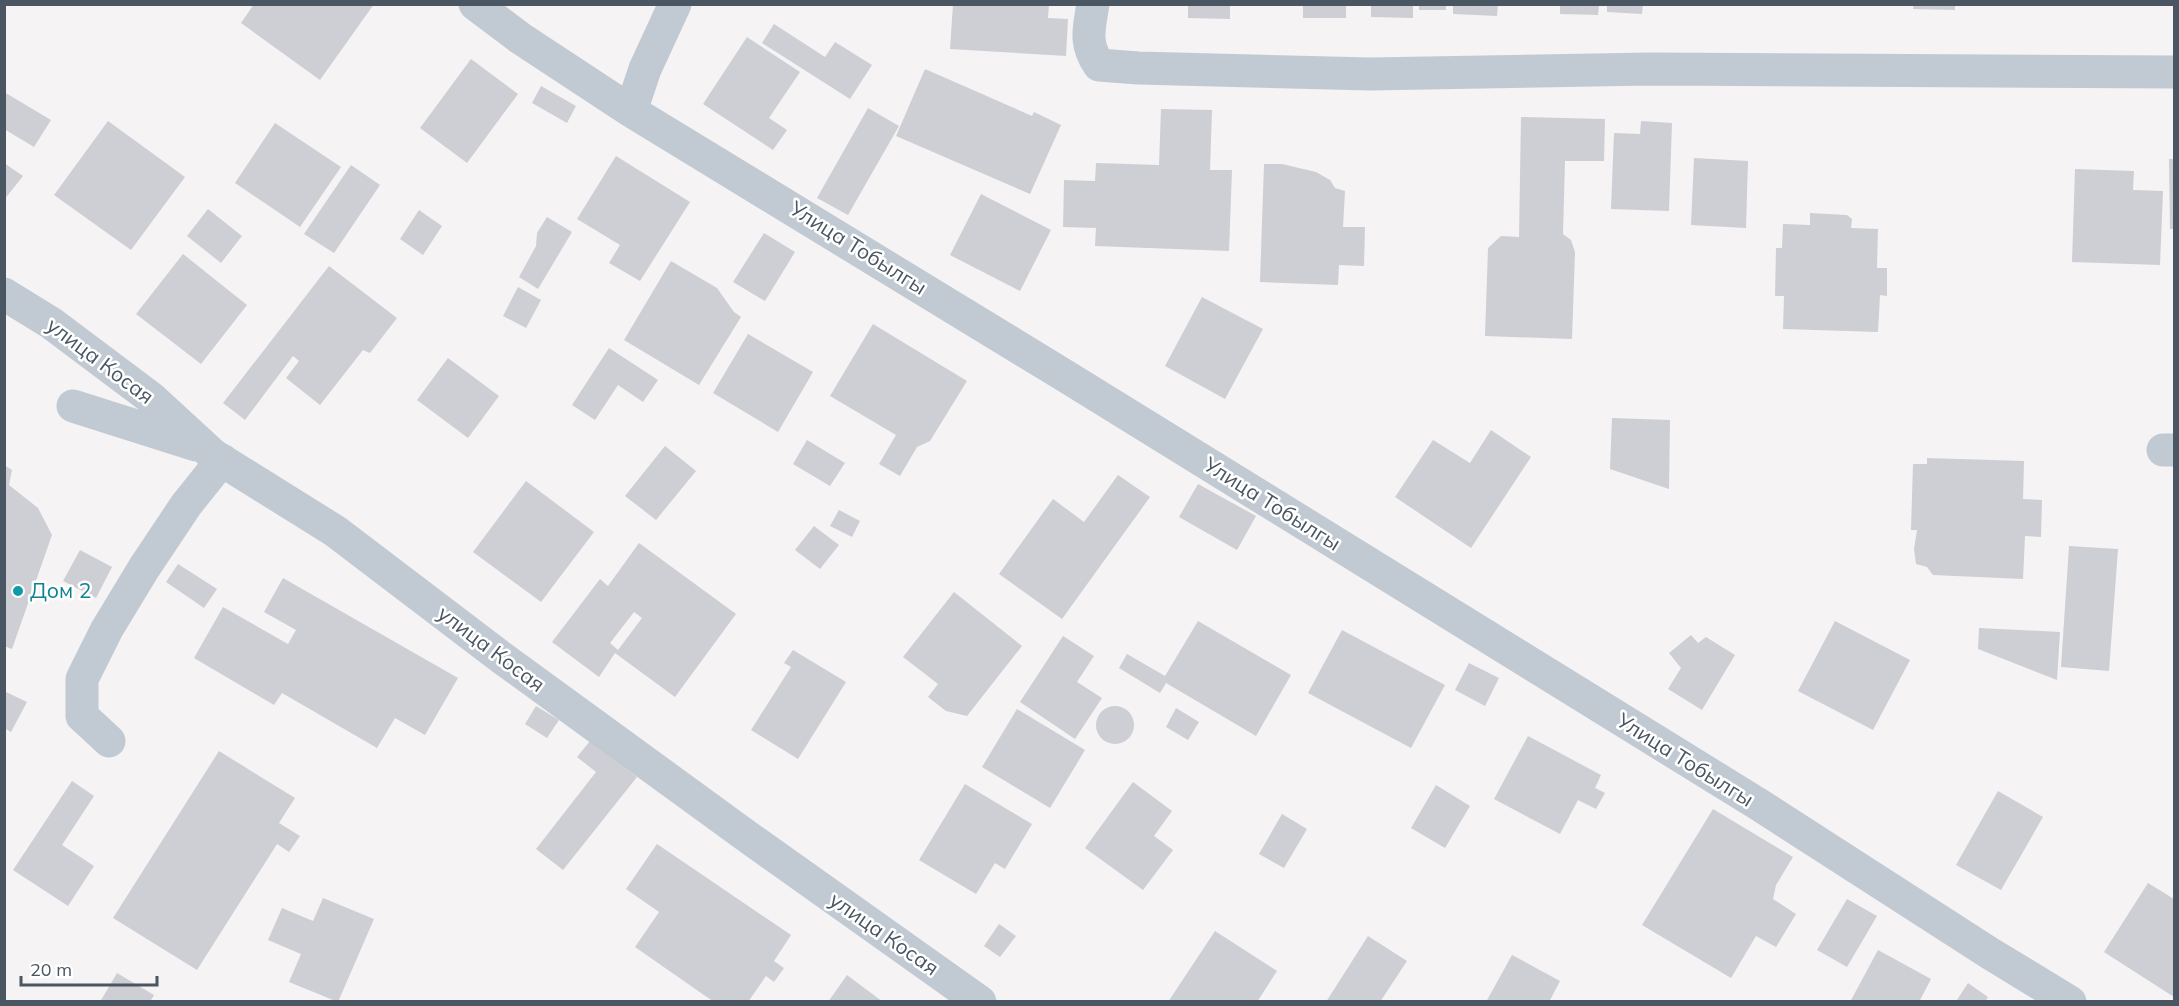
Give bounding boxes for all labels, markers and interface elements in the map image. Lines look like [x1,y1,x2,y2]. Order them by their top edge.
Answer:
street label: Улица Тобылгы [784,194,932,300]
street label: улица Косая [42,311,159,409]
street label: Улица Тобылгы [1198,450,1346,556]
place label: Дом 2 [30,577,91,603]
marker: Дом 2 [11,584,25,598]
street label: улица Косая [433,599,550,697]
street label: Улица Тобылгы [1611,706,1759,812]
street label: улица Косая [825,886,944,980]
scale bar [21,949,158,987]
text: 20 m [30,958,72,981]

